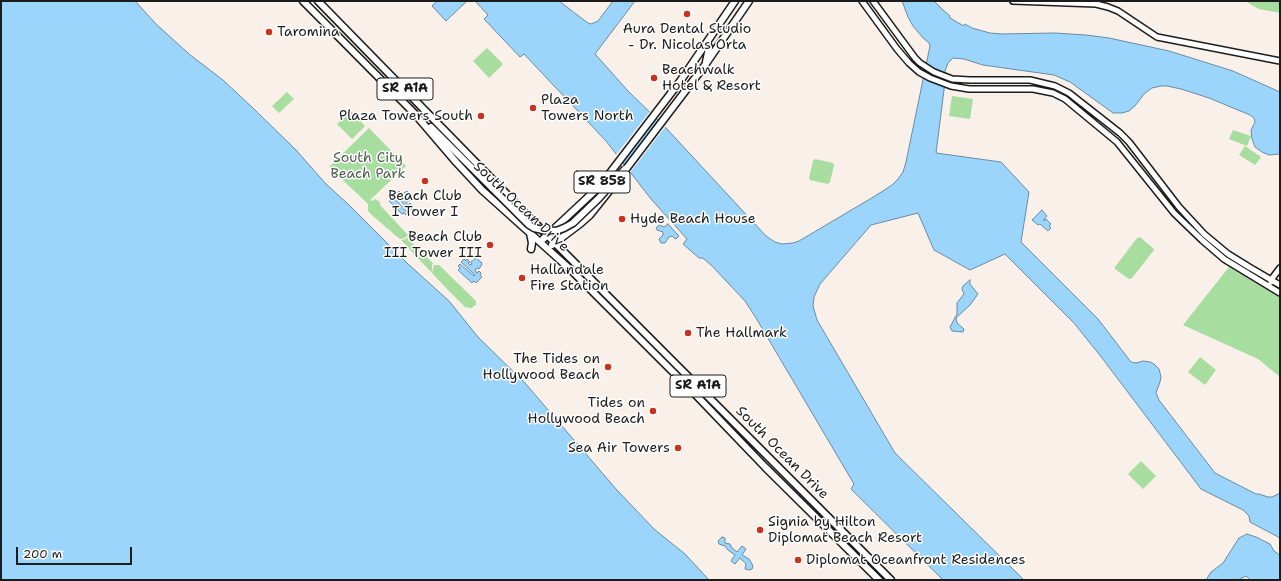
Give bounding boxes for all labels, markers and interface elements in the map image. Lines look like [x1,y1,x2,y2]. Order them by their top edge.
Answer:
marker: Aura Dental Studio - Dr. Nicolas Orta [682,9,692,19]
place label: Aura Dental Studio - Dr. Nicolas Orta [623,21,751,54]
place label: Taromina [277,24,340,40]
marker: Taromina [264,27,274,37]
place label: Beachwalk Hotel & Resort [662,62,761,94]
marker: Beachwalk Hotel & Resort [649,73,659,83]
road number: SR A1A [377,78,433,100]
place label: Plaza Towers North [541,92,633,124]
marker: Plaza Towers North [528,103,538,113]
place label: Plaza Towers South [339,108,473,124]
marker: Plaza Towers South [476,111,486,121]
park label: South City Beach Park [331,150,405,182]
street label: South Ocean Drive [470,158,572,256]
road number: SR 858 [574,171,630,193]
marker: Beach Club I Tower I [420,176,430,186]
place label: Beach Club I Tower I [388,188,462,220]
place label: Hyde Beach House [630,211,756,227]
marker: Hyde Beach House [617,214,627,224]
place label: Beach Club III Tower III [384,229,482,262]
marker: Beach Club III Tower III [485,240,495,250]
place label: Hallandale Fire Station [530,262,609,294]
marker: Hallandale Fire Station [517,273,527,283]
place label: The Hallmark [696,325,787,341]
marker: The Hallmark [683,328,693,338]
place label: The Tides on Hollywood Beach [483,351,600,384]
marker: The Tides on Hollywood Beach [603,362,613,372]
road number: SR A1A [670,375,726,397]
place label: Tides on Hollywood Beach [528,395,645,428]
street label: South Ocean Drive [732,403,832,503]
marker: Tides on Hollywood Beach [648,406,658,416]
place label: Sea Air Towers [568,440,670,456]
marker: Sea Air Towers [673,443,683,453]
place label: Signia by Hilton Diplomat Beach Resort [768,514,922,546]
marker: Signia by Hilton Diplomat Beach Resort [755,525,765,535]
scale bar [18,539,134,565]
text: 200 m [23,546,62,562]
place label: Diplomat Oceanfront Residences [806,552,1025,568]
marker: Diplomat Oceanfront Residences [793,555,803,565]

